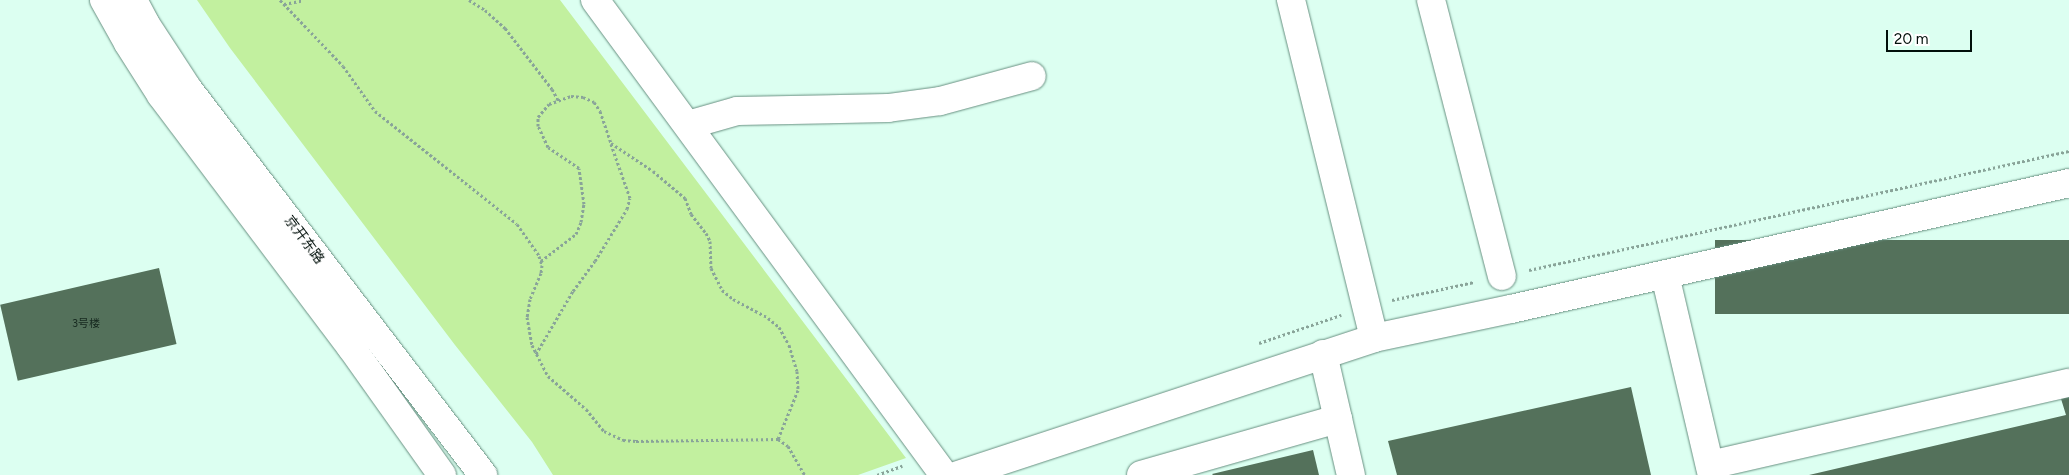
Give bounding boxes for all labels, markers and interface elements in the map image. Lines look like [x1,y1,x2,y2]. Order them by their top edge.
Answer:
scale bar [1889,20,1975,52]
text: 20 m [1894,30,1928,48]
street label: 京开东路 [280,213,328,267]
house number: 3号楼 [72,317,100,331]

